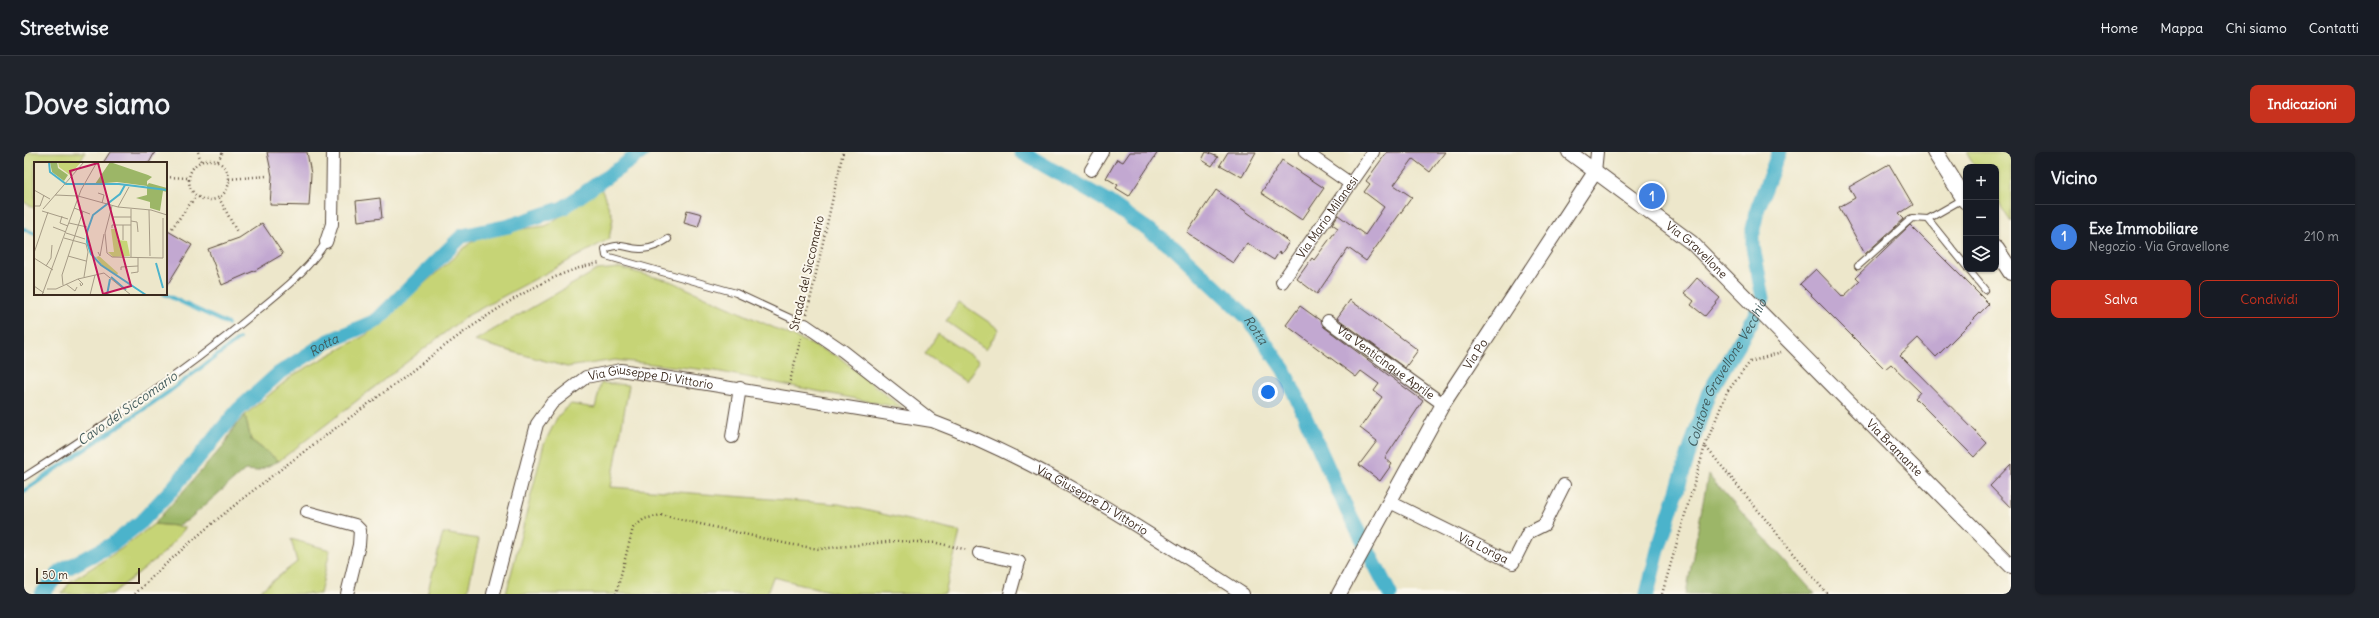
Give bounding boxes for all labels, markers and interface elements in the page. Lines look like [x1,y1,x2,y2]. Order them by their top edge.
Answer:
text: Streetwise [20,16,109,40]
text: Home [2100,19,2138,37]
text: Mappa [2160,19,2203,37]
text: Chi siamo [2225,19,2287,37]
text: Contatti [2309,19,2359,37]
button: Indicazioni [2250,85,2355,123]
text: Dove siamo [24,86,170,122]
inset map [34,162,167,295]
map controls [1963,164,1999,272]
button: + [1963,164,1999,200]
text: Vicino [2051,167,2097,189]
street label: Via Mario Milanesi [1293,173,1361,261]
pin: 1 [1639,181,1665,211]
button: − [1963,200,1999,236]
street label: Strada del Siccomario [786,214,827,332]
street label: Via Gravellone [1663,218,1731,281]
text: Exe Immobiliare [2089,219,2198,238]
text: 1 [2061,228,2067,245]
text: 210 m [2304,228,2339,245]
button: layers [1963,236,1999,272]
text: Negozio · Via Gravellone [2089,238,2229,255]
button: Salva [2051,280,2191,318]
button: Condividi [2199,280,2339,318]
water label: Colatore Gravellone Vecchio [1683,295,1771,450]
water label: Rotta [1240,312,1272,348]
street label: Via Venticinque Aprile [1334,322,1438,402]
water label: Rotta [306,330,341,361]
street label: Via Po [1460,336,1491,372]
street label: Via Giuseppe Di Vittorio [587,362,715,392]
water label: Cavo del Siccomario [74,367,181,449]
your location [1258,382,1278,402]
street label: Via Bramante [1863,416,1926,479]
street label: Via Giuseppe Di Vittorio [1034,462,1151,538]
street label: Via Loriga [1456,529,1511,567]
scale bar [36,566,140,585]
text: 50 m [42,568,68,582]

